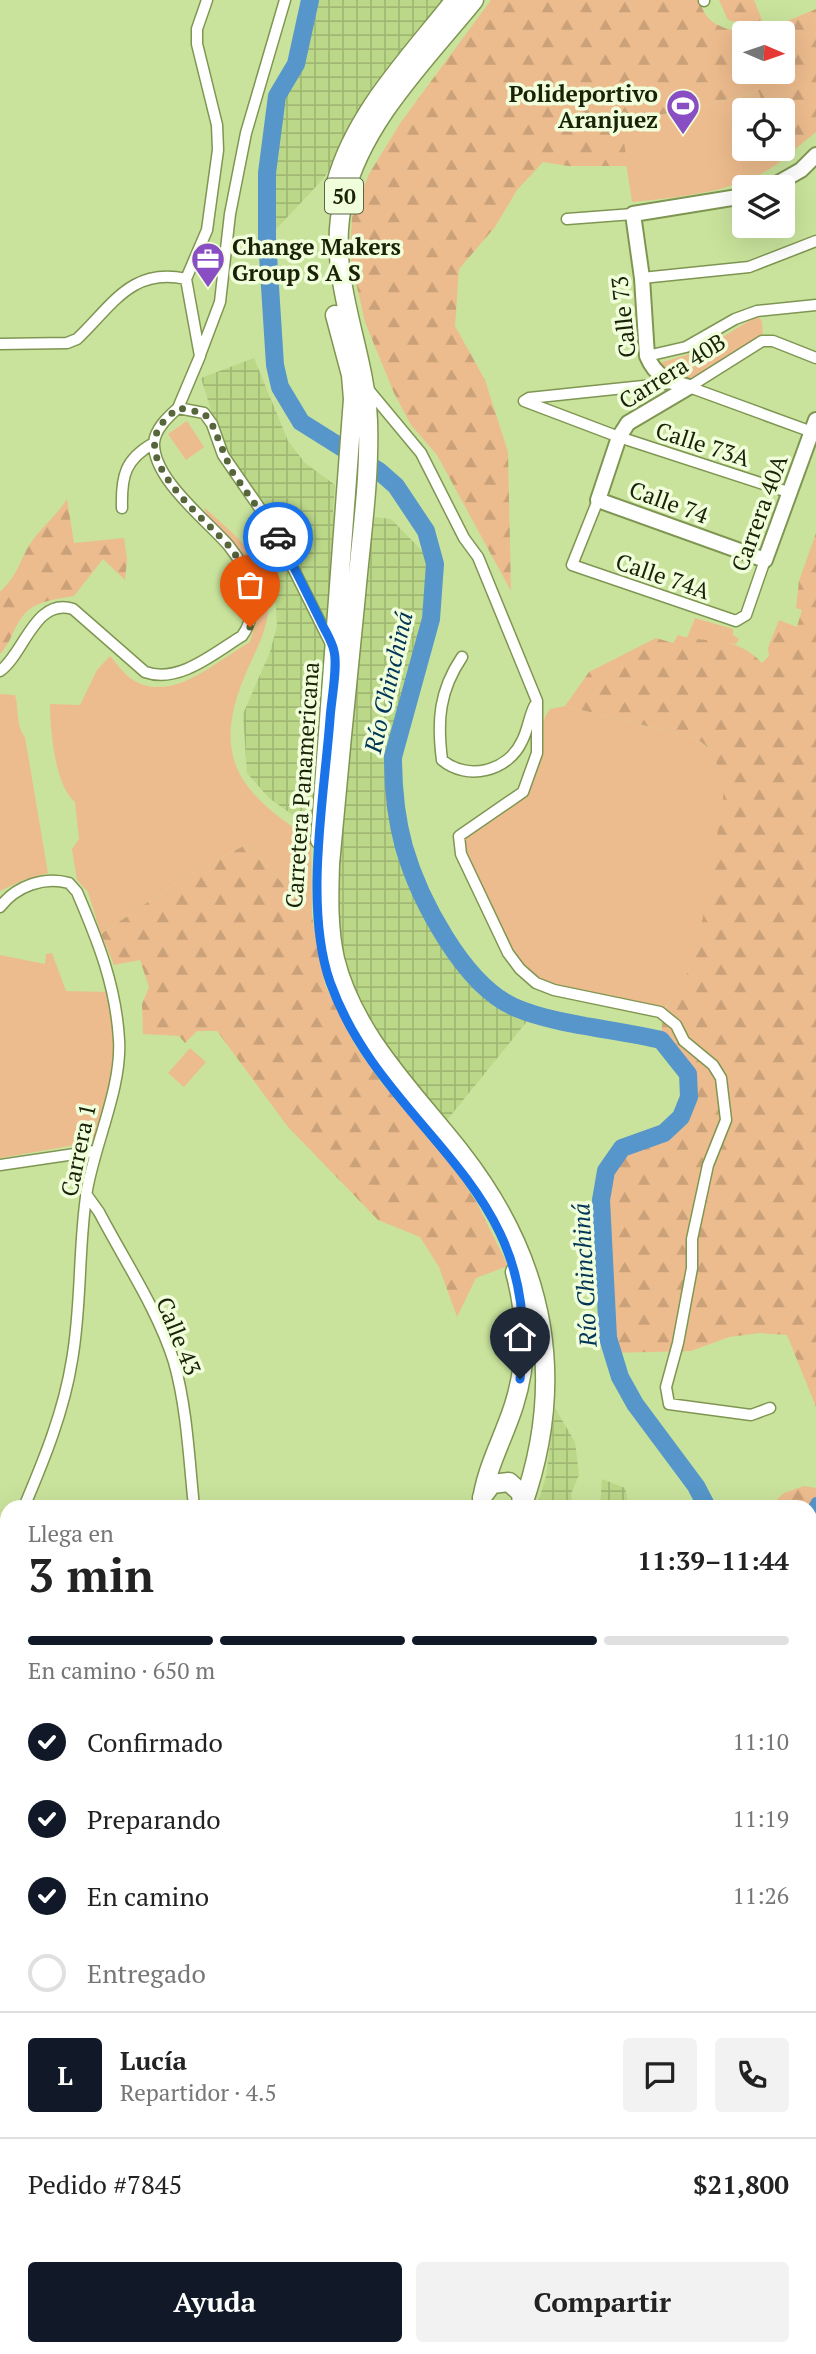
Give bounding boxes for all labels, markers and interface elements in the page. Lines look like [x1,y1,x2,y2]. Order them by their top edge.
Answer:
north arrow [732,21,794,84]
map controls [732,21,795,238]
place label: Polideportivo Aranjuez [509,78,658,135]
sports icon: Polideportivo Aranjuez [664,87,702,136]
button: locate [732,98,795,161]
button: layers [732,175,795,238]
road number: 50 [325,178,363,214]
place label: Change Makers Group S A S [232,231,401,288]
office icon: Change Makers Group S A S [189,240,227,289]
street label: Calle 73 [603,275,643,359]
street label: Carrera 40B [613,326,731,416]
street label: Calle 73A [652,414,754,474]
street label: Carrera 40A [724,450,795,576]
street label: Calle 74 [625,473,713,531]
courier [243,502,313,572]
icon: car [259,518,297,556]
street label: Calle 74A [612,545,714,607]
pin [220,555,280,627]
icon: bag [231,566,269,604]
water label: Río Chinchiná [356,608,420,757]
street label: Carretera Panamericana [278,660,326,909]
street label: Carrera 1 [53,1101,103,1199]
water label: Río Chinchiná [564,1202,604,1349]
street label: Calle 43 [149,1292,209,1380]
pin [490,1307,550,1379]
icon: home [501,1318,539,1356]
text: Llega en [28,1518,114,1549]
text: 11:39–11:44 [637,1543,789,1577]
text: 3 min [28,1544,154,1605]
text: En camino · 650 m [28,1655,215,1686]
icon: check [28,1723,66,1761]
text: Confirmado [87,1725,223,1759]
text: 11:10 [732,1726,789,1757]
icon: check [28,1800,66,1838]
text: Preparando [87,1802,221,1836]
text: 11:19 [732,1803,789,1834]
icon: check [28,1877,66,1915]
text: En camino [87,1879,209,1913]
text: 11:26 [732,1880,789,1911]
text: Entregado [87,1956,206,1990]
button: chat [623,2038,697,2112]
button: phone [715,2038,789,2112]
text: Lucía [120,2043,187,2077]
text: L [57,2058,73,2092]
text: Repartidor · 4.5 [120,2077,277,2108]
text: Pedido #7845 [28,2167,182,2201]
text: $21,800 [693,2167,789,2201]
button: Ayuda [28,2262,402,2342]
button: Compartir [416,2262,789,2342]

